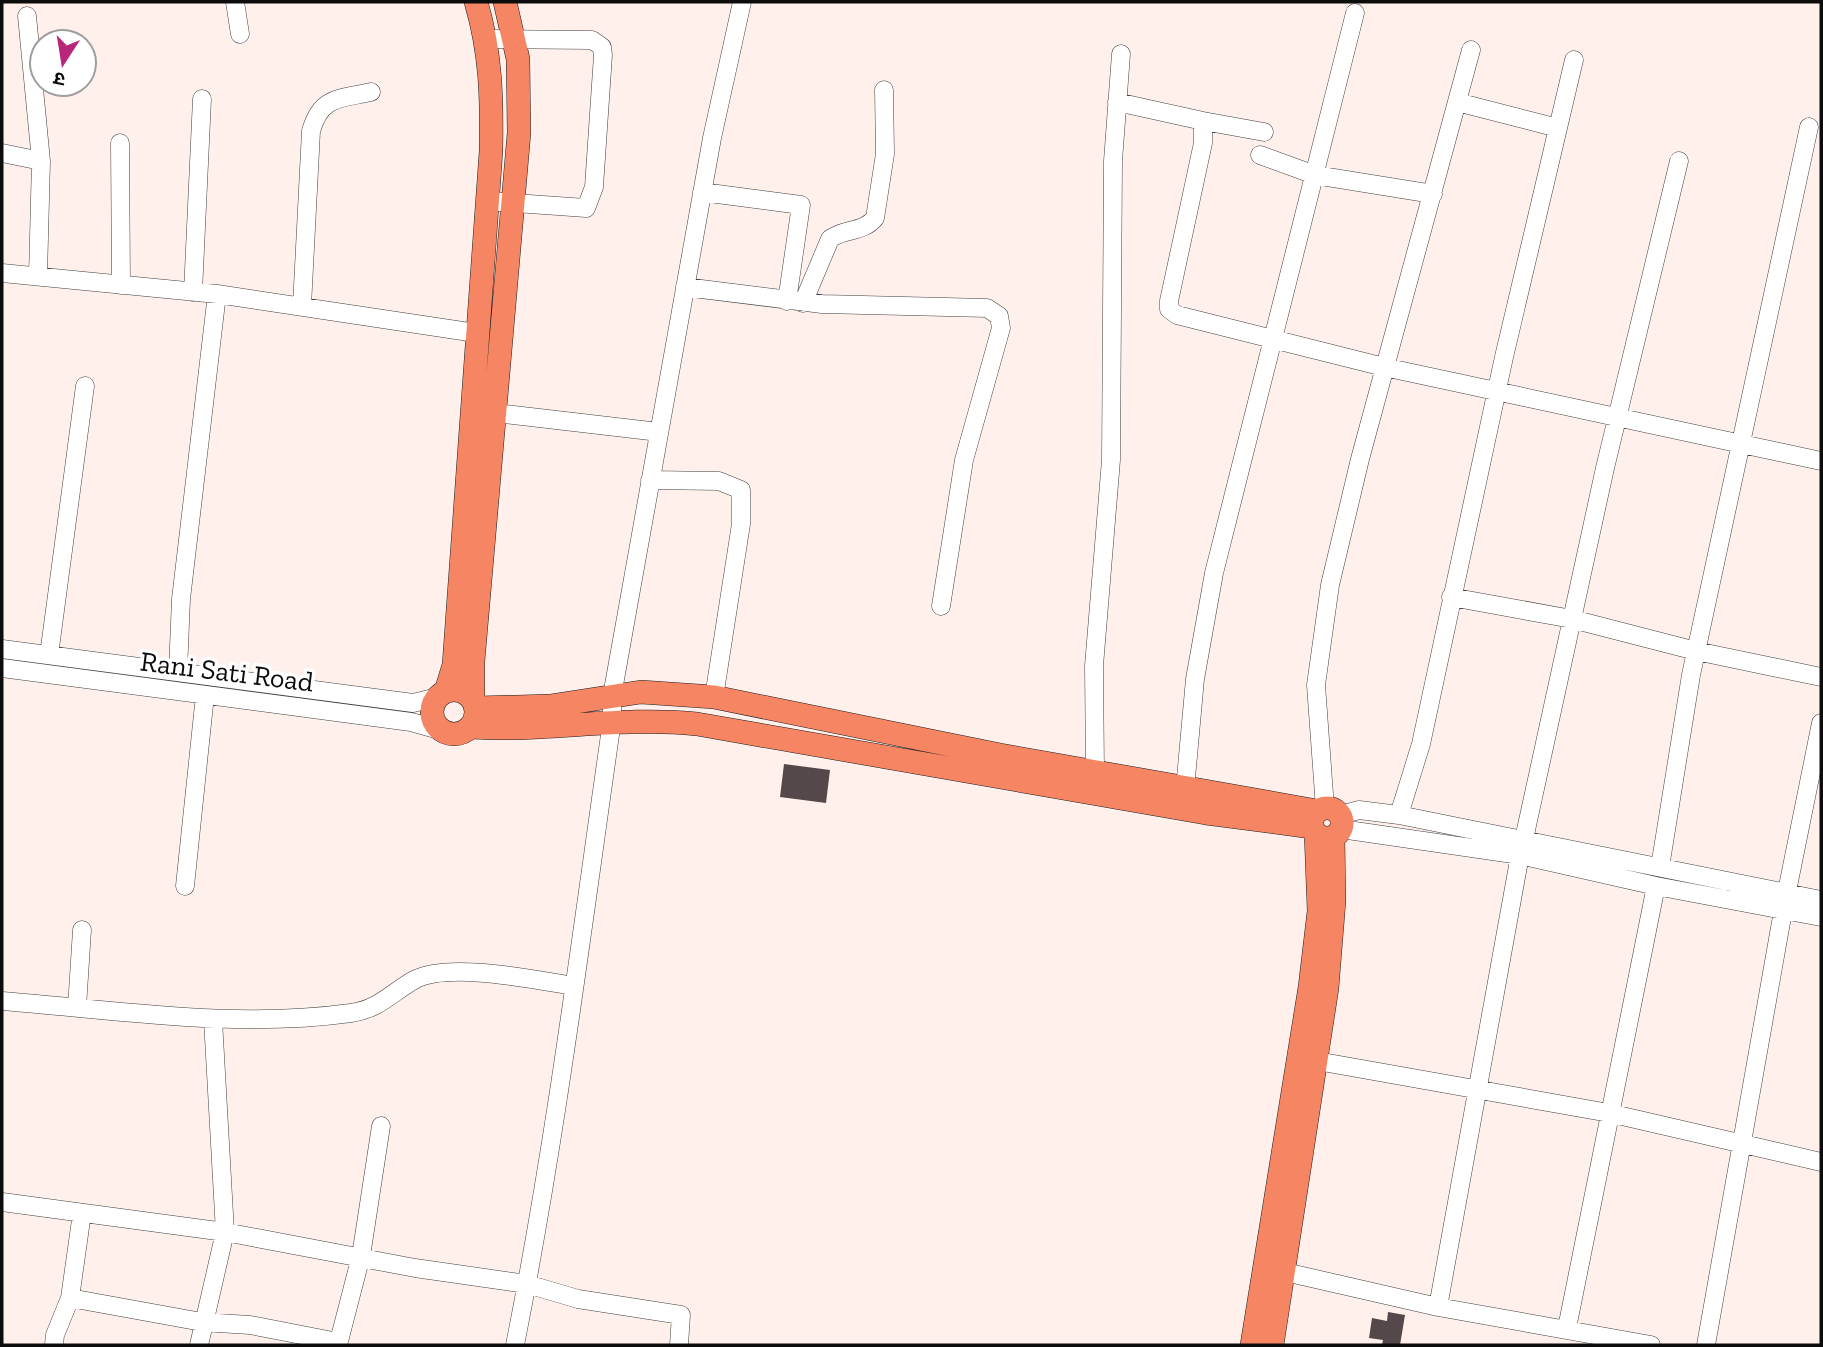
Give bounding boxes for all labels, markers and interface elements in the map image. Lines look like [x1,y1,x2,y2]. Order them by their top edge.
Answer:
north arrow [28,28,98,98]
text: उ [51,67,67,92]
street label: Rani Sati Road [138,644,315,698]

